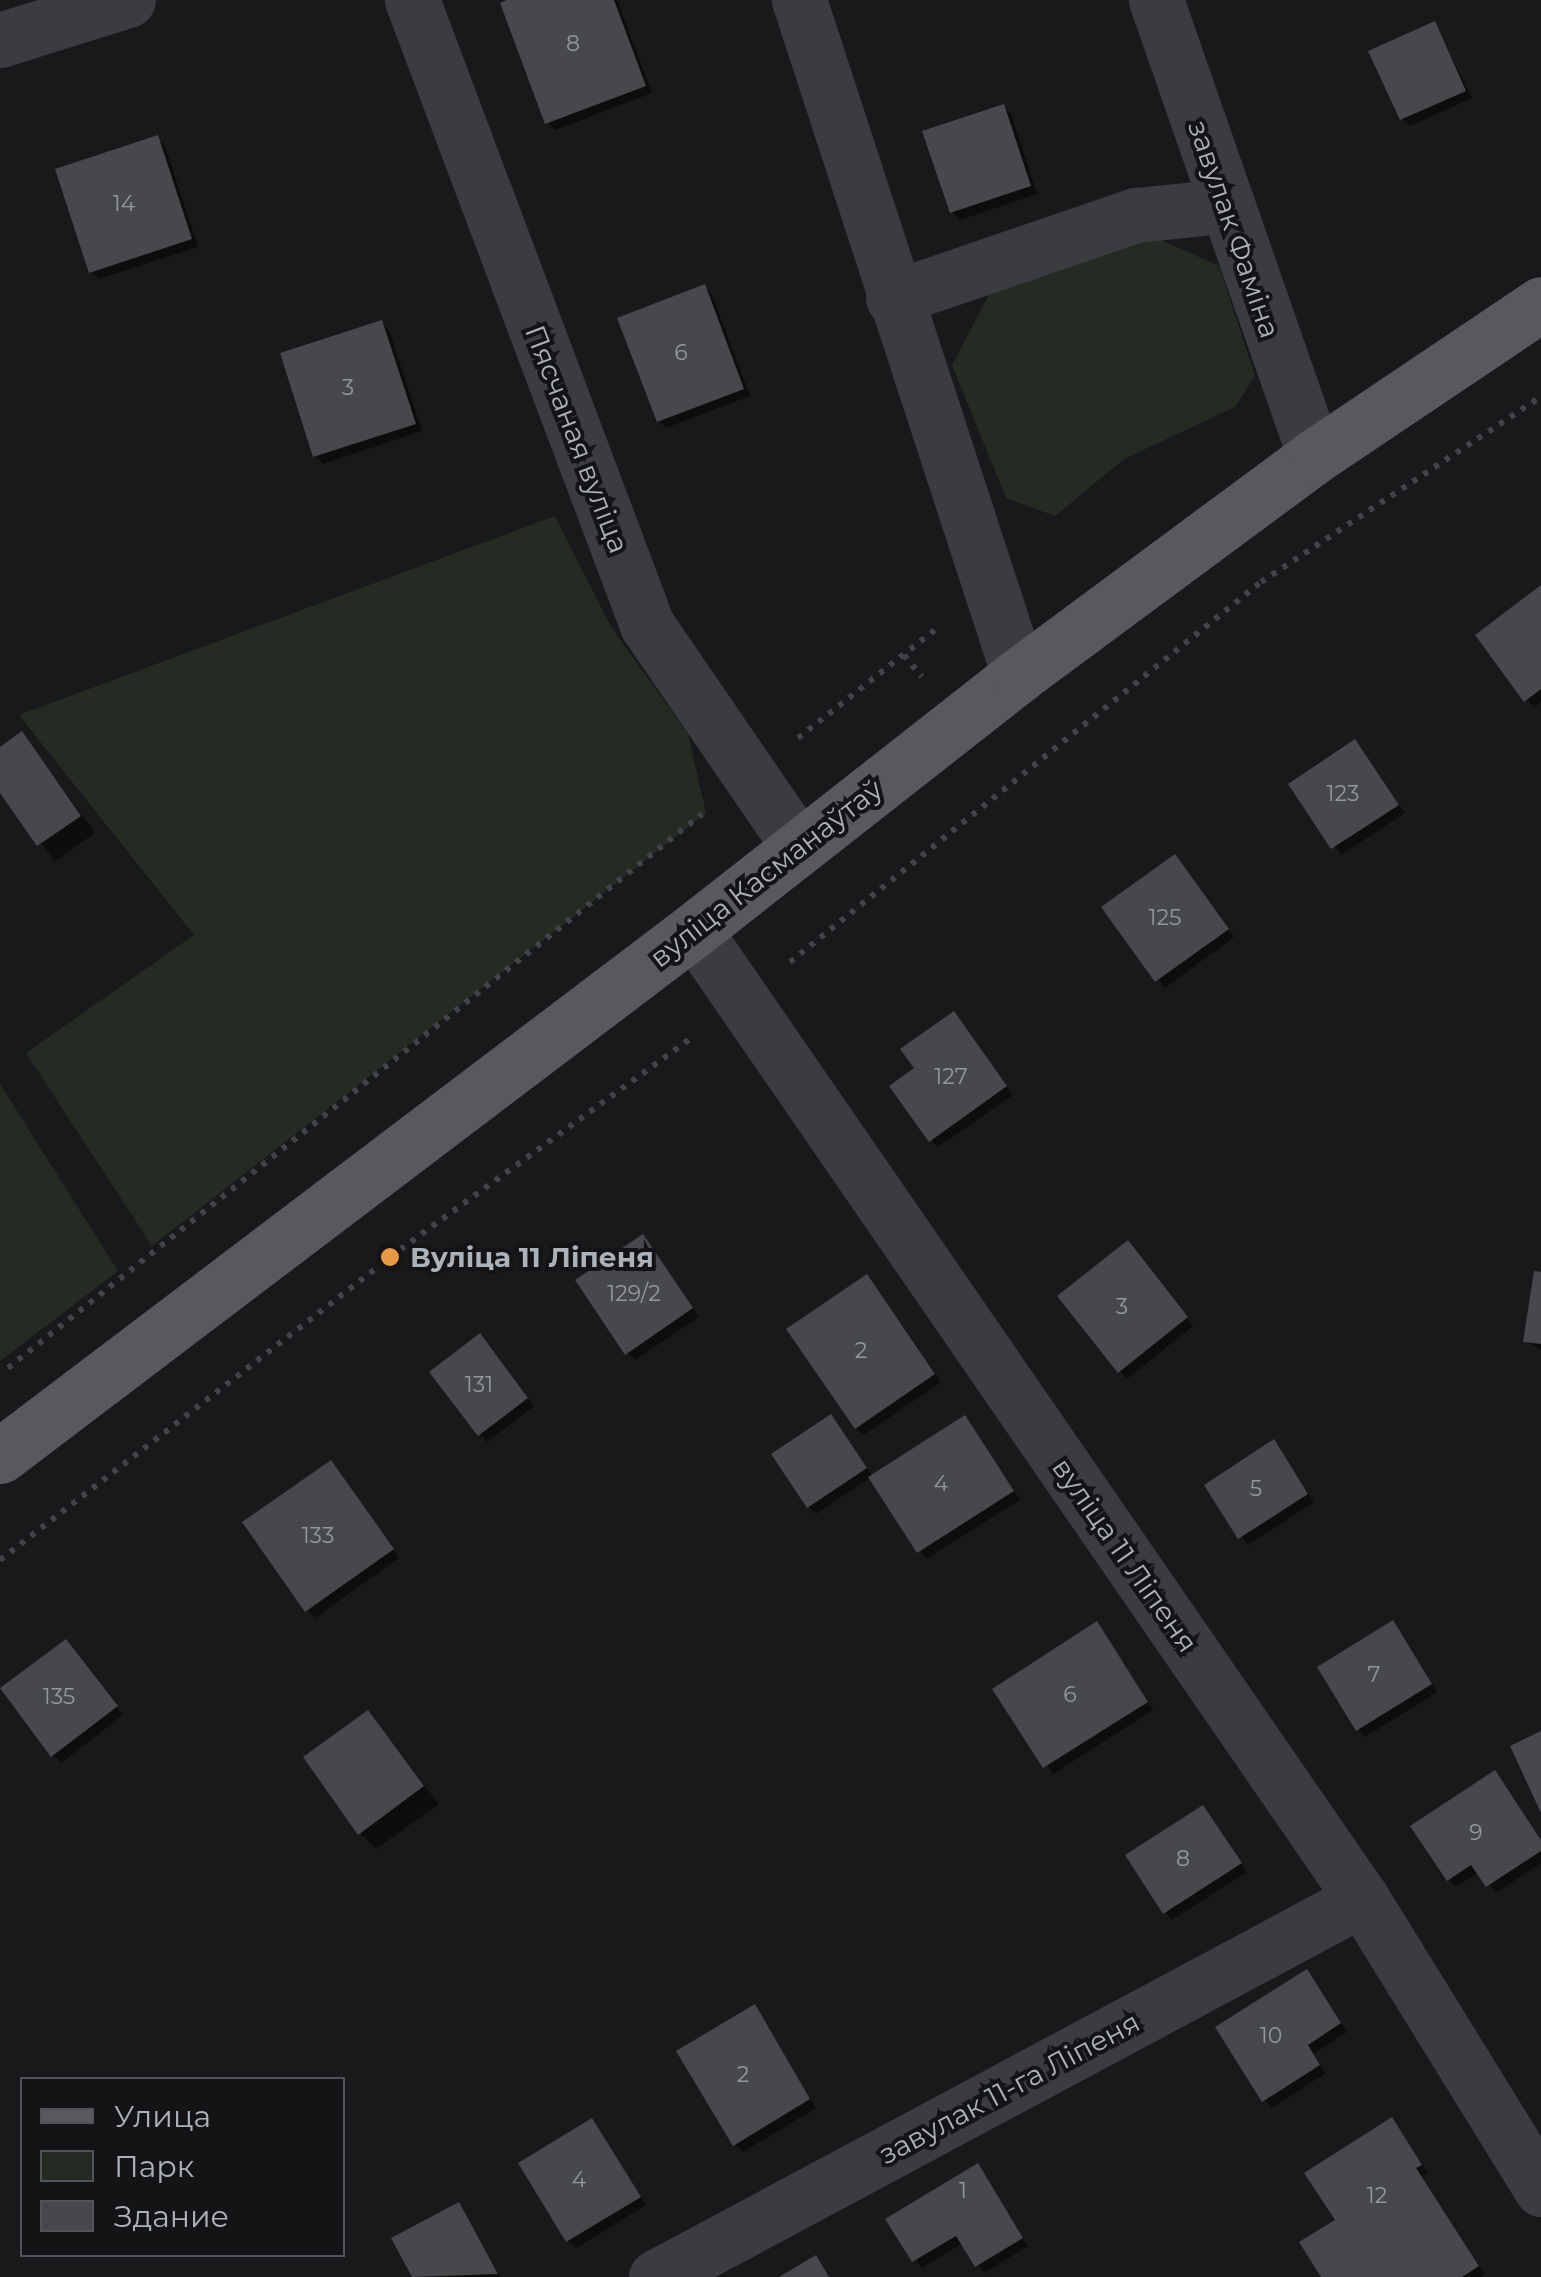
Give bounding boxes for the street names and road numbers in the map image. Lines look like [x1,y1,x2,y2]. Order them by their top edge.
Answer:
street label: завулак Фаміна [1181,116,1287,342]
street label: Пясчаная вуліца [518,320,636,558]
street label: вуліца Касманаўтаў [643,772,889,974]
street label: вуліца 11 Ліпеня [1045,1451,1205,1659]
street label: завулак 11-га Ліпеня [873,2005,1145,2171]

